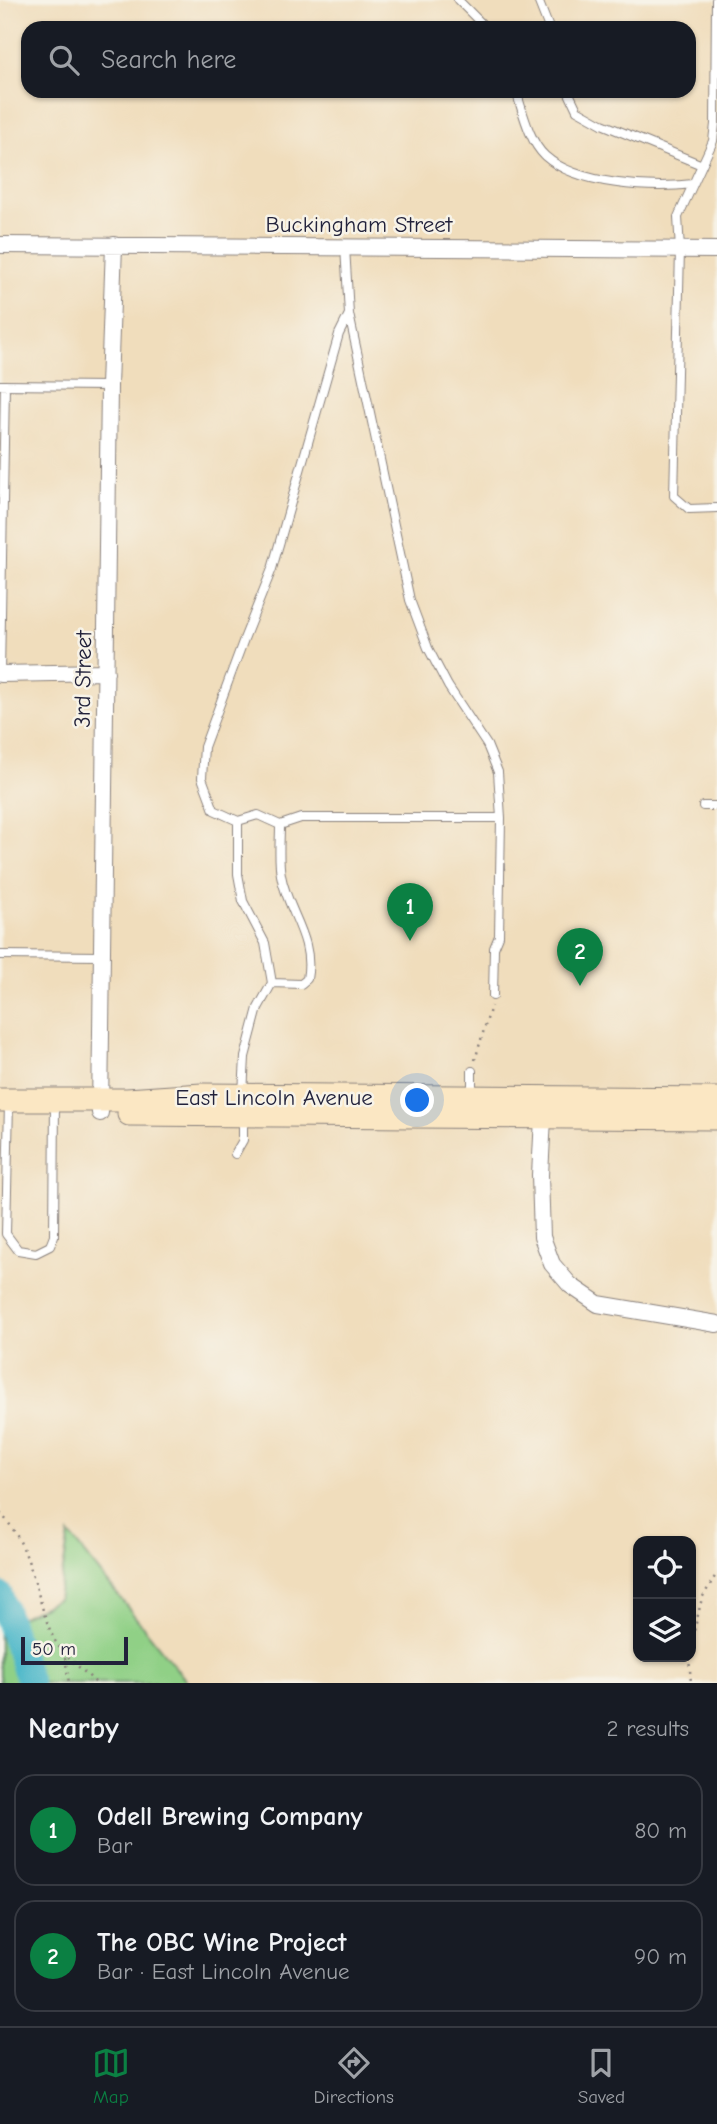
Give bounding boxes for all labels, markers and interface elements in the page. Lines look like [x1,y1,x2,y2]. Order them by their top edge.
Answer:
search box [21,21,696,98]
icon: search [45,41,83,79]
text: Search here [101,45,236,75]
street label: Buckingham Street [266,211,454,238]
street label: 3rd Street [69,629,97,728]
pin: 1 [387,883,433,941]
pin: 2 [557,928,603,986]
your location [400,1083,434,1117]
street label: East Lincoln Avenue [175,1084,373,1111]
map controls [633,1536,696,1662]
button: locate [633,1536,696,1599]
button: layers [633,1599,696,1662]
scale bar [21,1634,128,1666]
text: 50 m [32,1638,76,1660]
text: Nearby [28,1711,119,1746]
text: 2 results [607,1715,689,1742]
text: Odell Brewing Company [97,1802,362,1832]
text: 1 [48,1817,58,1844]
text: 80 m [634,1817,687,1844]
text: Bar [97,1832,132,1859]
text: The OBC Wine Project [97,1928,346,1958]
text: 2 [47,1943,59,1970]
text: 90 m [634,1943,687,1970]
text: Bar · East Lincoln Avenue [97,1958,349,1985]
tab: Map [92,2044,130,2108]
tab: Directions [314,2044,394,2108]
tab: Saved [578,2044,625,2108]

